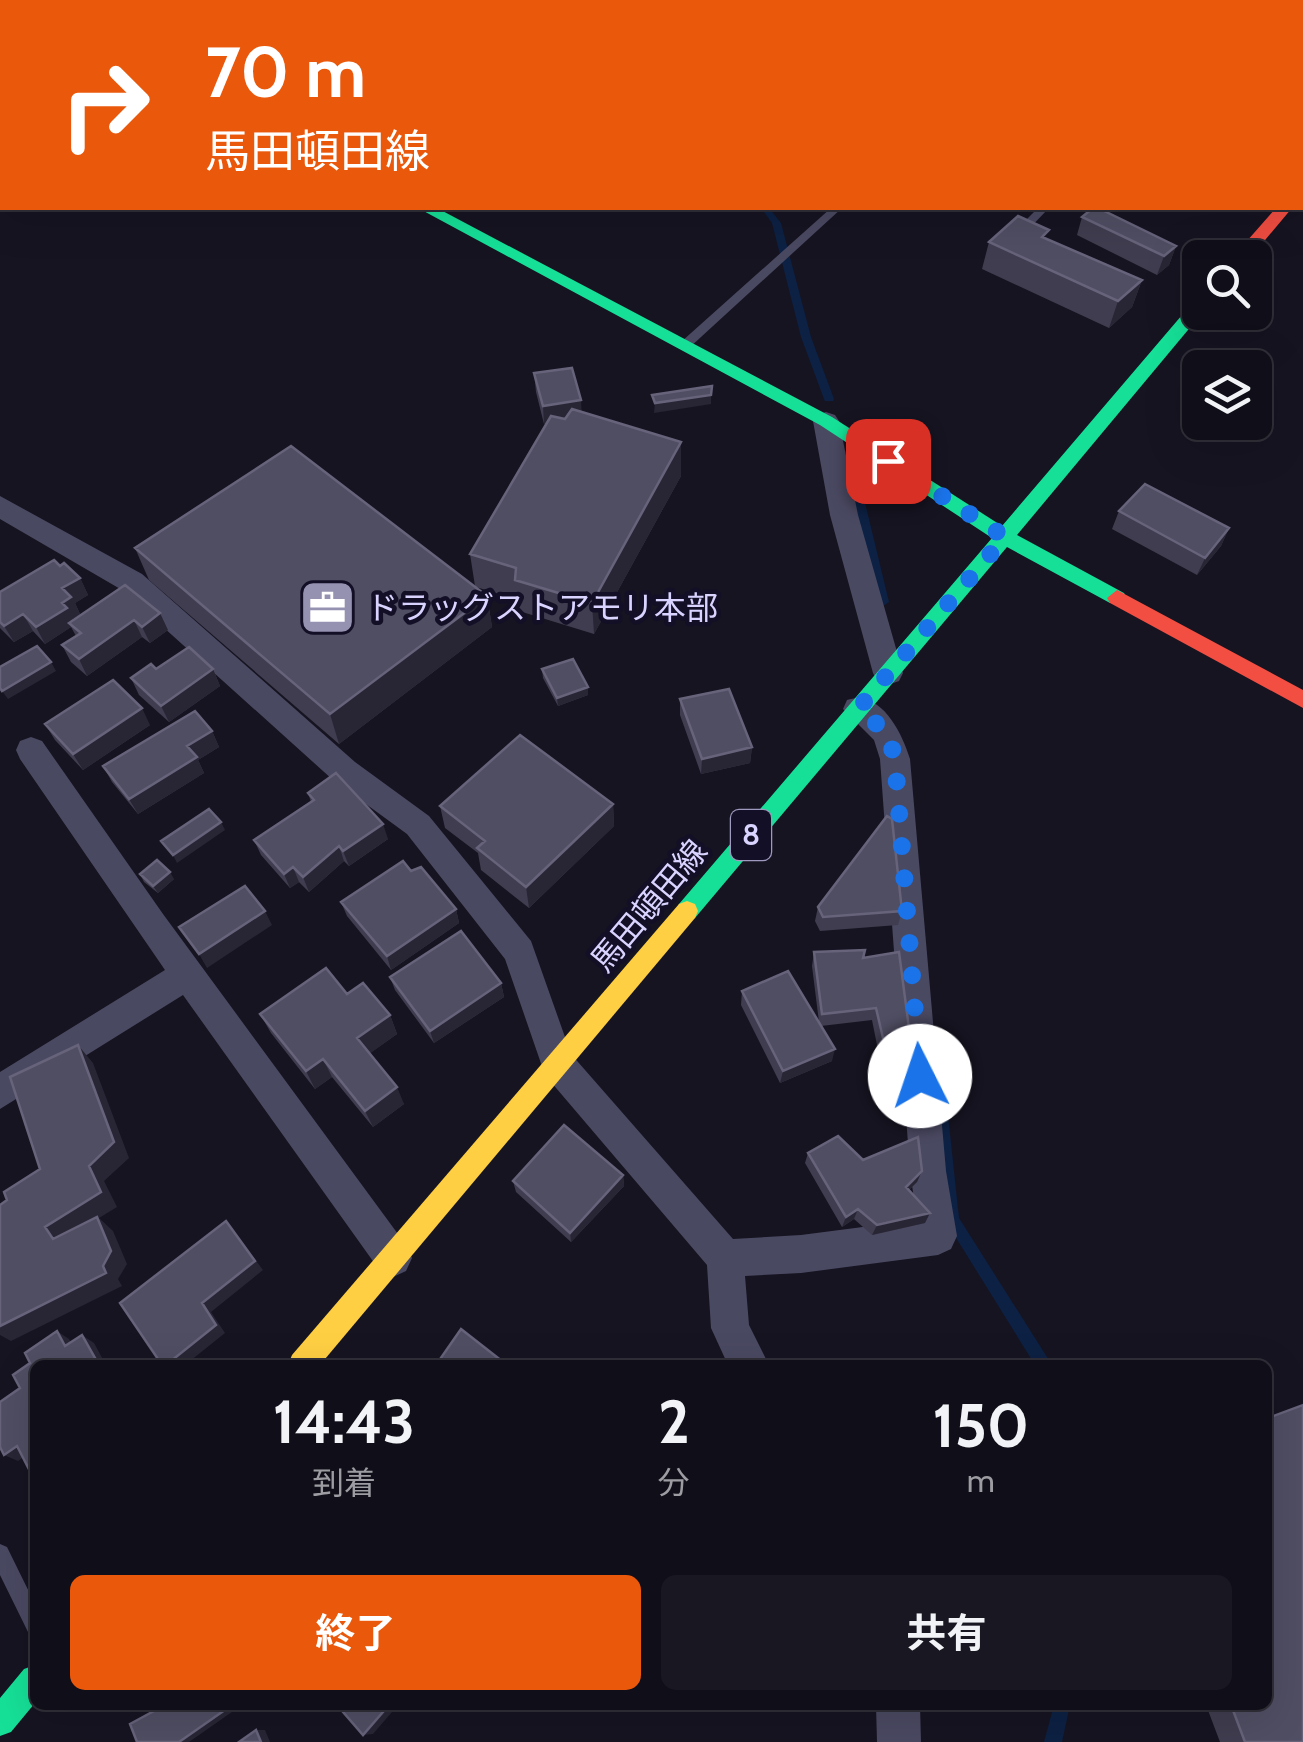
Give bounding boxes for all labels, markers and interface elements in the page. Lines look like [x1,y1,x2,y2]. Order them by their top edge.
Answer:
text: 70 m [205,29,366,115]
icon: right [40,40,170,170]
text: 馬田頓田線 [205,124,430,178]
map controls [1182,240,1272,440]
button: search [1182,240,1272,330]
button: layers [1182,350,1272,440]
pin [846,419,931,504]
icon: arrive [861,434,916,489]
office icon: ドラッグストアモリ本部 [297,578,357,638]
place label: ドラッグストアモリ本部 [366,588,718,627]
road number: 8 [731,810,771,860]
street label: 馬田頓田線 [582,832,715,980]
position arrow [868,1024,972,1128]
text: 14:43 [273,1385,415,1458]
text: 2 [658,1385,690,1458]
text: 150 [933,1389,1029,1462]
text: m [967,1461,995,1500]
text: 到着 [312,1463,376,1502]
text: 分 [658,1463,690,1502]
button: 終了 [70,1575,641,1690]
button: 共有 [661,1575,1232,1690]

